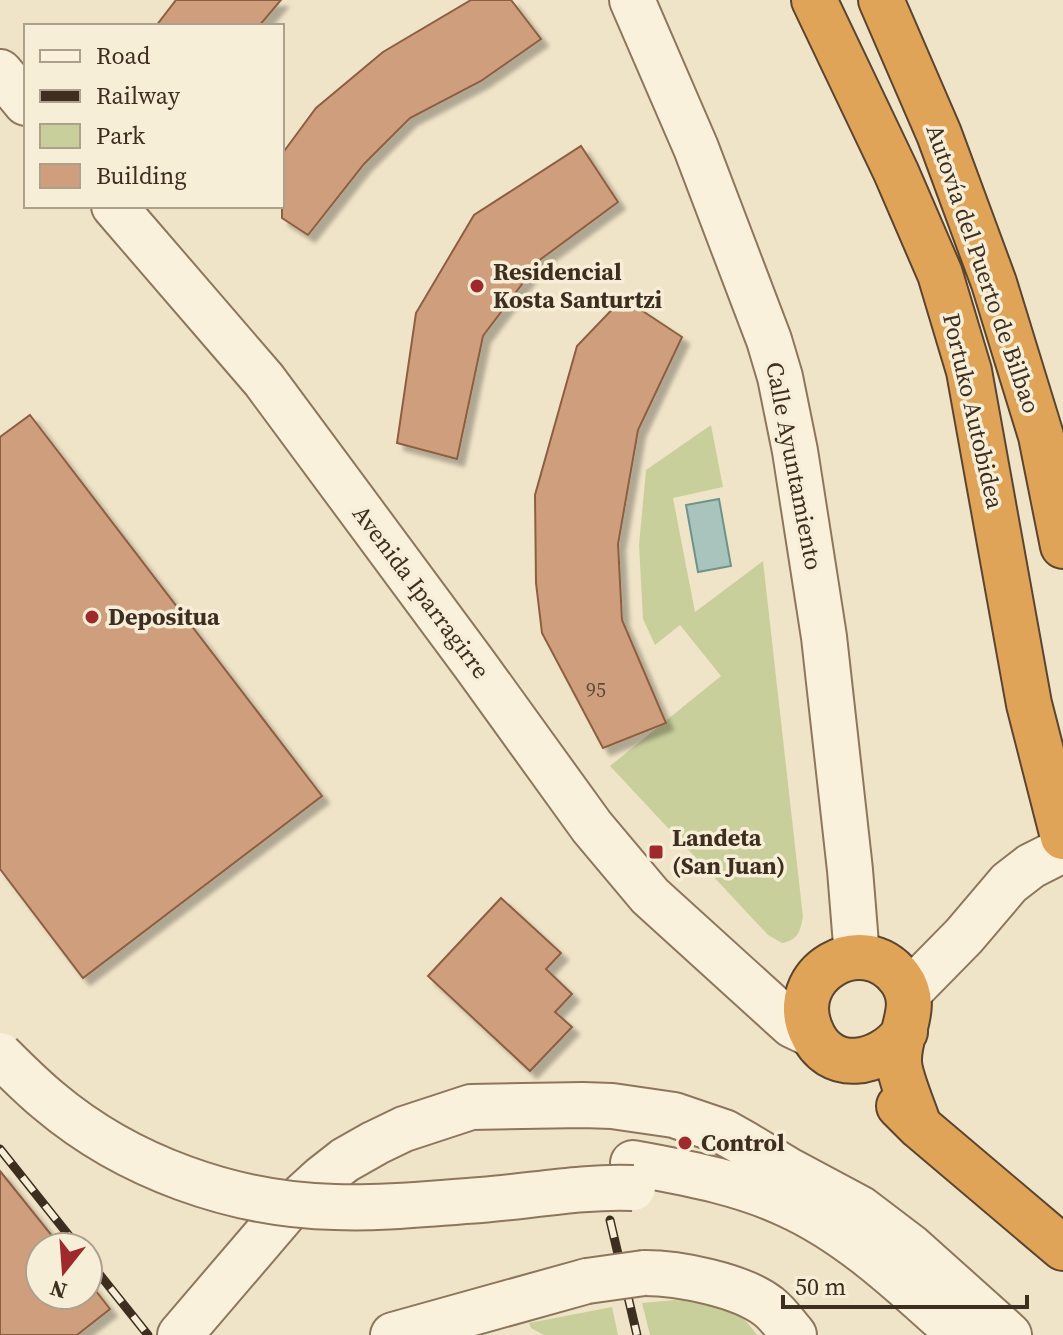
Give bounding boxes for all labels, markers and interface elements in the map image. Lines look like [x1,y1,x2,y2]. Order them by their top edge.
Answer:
legend [24,24,284,208]
text: Road [96,39,151,72]
text: Railway [96,79,181,112]
text: Park [96,119,146,152]
street label: Autovía del Puerto de Bilbao [919,120,1048,418]
text: Building [96,159,187,192]
place label: Residencial Kosta Santurtzi [493,255,663,316]
marker: Residencial Kosta Santurtzi [468,277,486,295]
street label: Portuko Autobidea [935,310,1012,513]
street label: Calle Ayuntamiento [758,359,831,573]
street label: Avenida Iparragirre [345,498,498,685]
place label: Depositua [108,600,220,633]
marker: Depositua [83,608,101,626]
house number: 95 [586,676,606,704]
place label: Landeta (San Juan) [672,821,785,882]
marker: Landeta (San Juan) [647,843,665,861]
place label: Control [701,1126,785,1159]
marker: Control [676,1134,694,1152]
north arrow [24,1231,104,1311]
scale bar [783,1259,1027,1309]
text: 50 m [795,1270,846,1303]
text: N [46,1273,70,1307]

